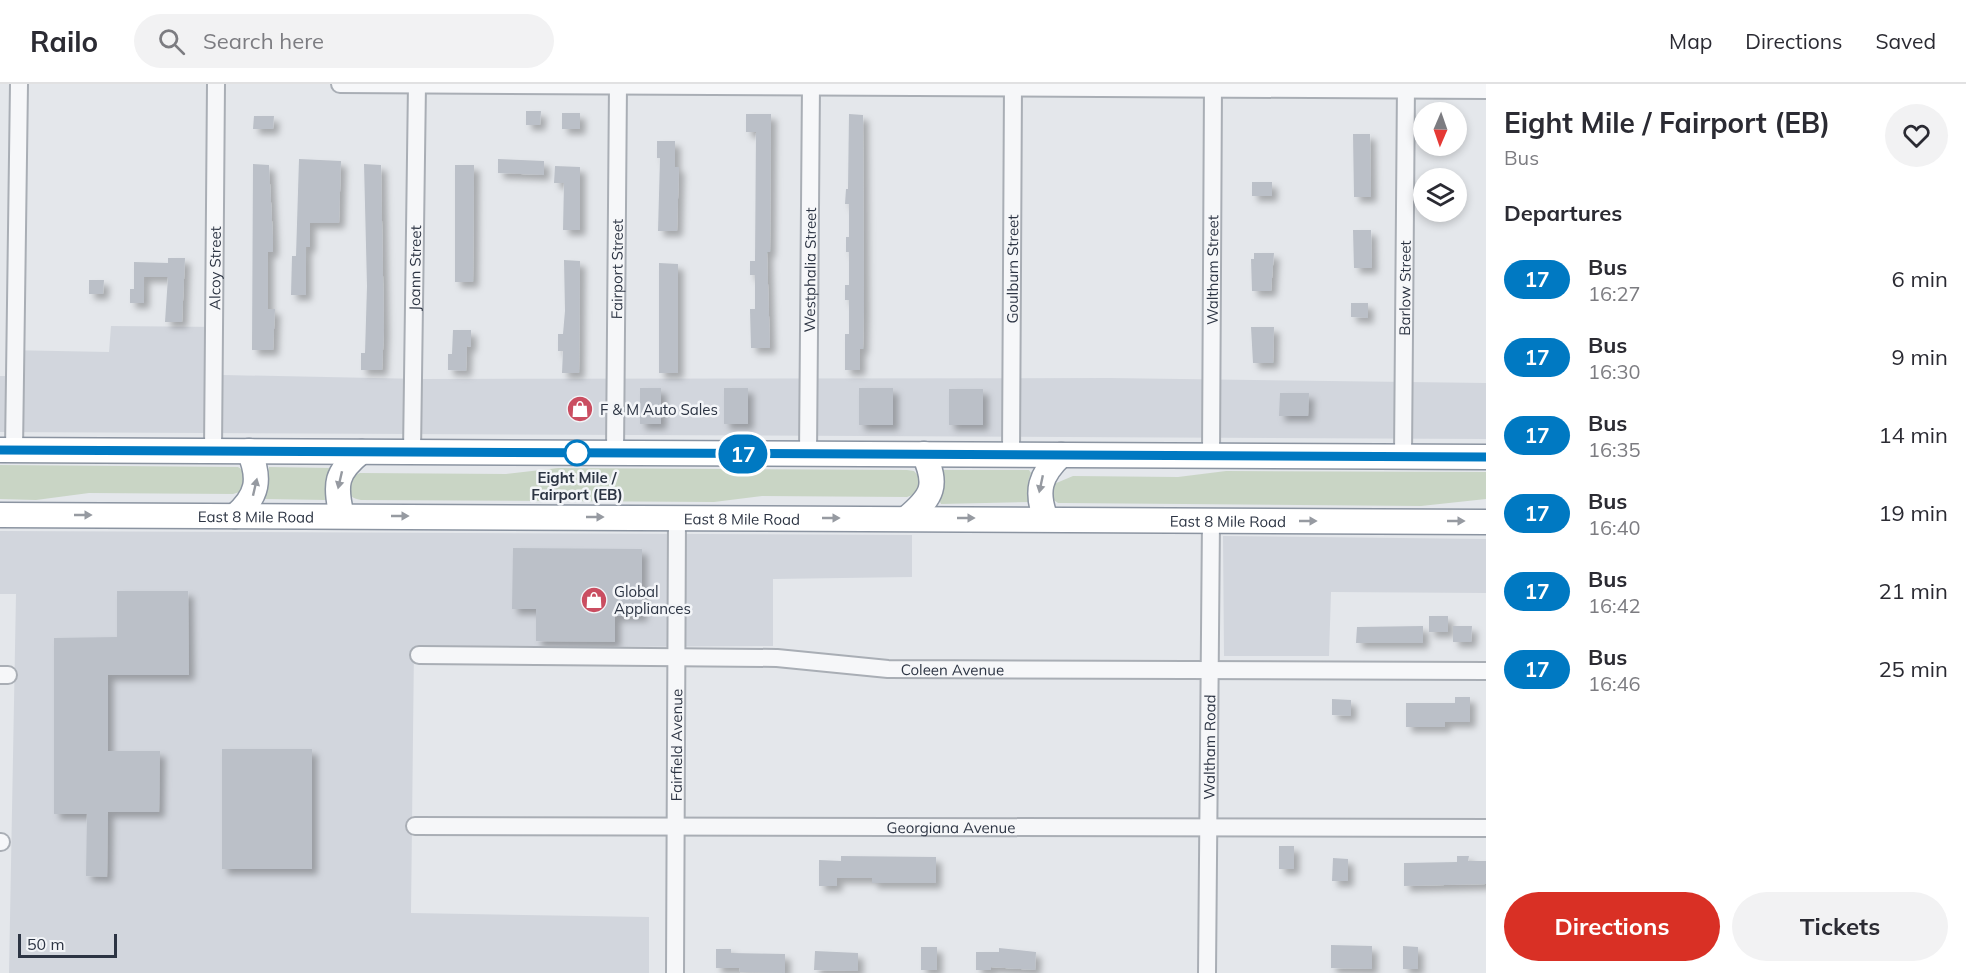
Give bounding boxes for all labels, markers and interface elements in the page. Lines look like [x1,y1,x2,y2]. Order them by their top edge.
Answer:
search box [134,14,554,68]
text: Railo [30,24,98,59]
icon: search [155,25,188,58]
text: Search here [203,27,324,55]
text: Map [1669,28,1712,54]
text: Directions [1745,28,1842,54]
text: Saved [1875,28,1936,54]
north arrow [1413,102,1467,156]
map controls [1413,102,1467,222]
button: heart [1885,104,1948,167]
text: Eight Mile / Fairport (EB) [1504,105,1830,140]
text: Bus [1504,145,1539,170]
button: layers [1413,168,1467,222]
text: Departures [1504,199,1622,227]
street label: Westphalia Street [799,207,819,333]
street label: Goulburn Street [1002,214,1022,324]
street label: Waltham Street [1202,215,1222,325]
street label: Fairport Street [607,219,626,319]
street label: Joann Street [404,225,425,311]
street label: Alcoy Street [205,226,224,310]
street label: Barlow Street [1394,240,1414,336]
text: Bus [1588,253,1627,281]
text: 6 min [1892,265,1948,293]
text: 17 [1524,266,1550,292]
text: 16:27 [1588,281,1641,306]
text: Bus [1588,331,1627,359]
text: 9 min [1892,343,1948,371]
text: 17 [1524,344,1550,370]
text: 16:30 [1588,359,1641,384]
shop icon: F & M Auto Sales [565,394,595,424]
place label: F & M Auto Sales [600,400,718,419]
text: Bus [1588,409,1627,437]
text: 14 min [1878,421,1948,449]
text: 17 [1524,422,1550,448]
line badge: 17 [716,434,770,473]
text: 16:35 [1588,437,1641,462]
marker: Eight Mile / Fairport (EB) [564,440,590,466]
text: 17 [730,441,756,467]
place label: Eight Mile / Fairport (EB) [531,468,623,504]
one-way arrow [334,471,344,489]
one-way arrow [1036,475,1045,494]
one-way arrow [251,478,261,496]
text: Bus [1588,487,1627,515]
text: 19 min [1878,499,1948,527]
text: 17 [1524,500,1550,526]
street label: East 8 Mile Road [198,506,314,526]
street label: East 8 Mile Road [684,509,800,528]
one-way arrow [73,510,92,520]
one-way arrow [391,511,410,521]
street label: East 8 Mile Road [1170,511,1286,531]
one-way arrow [586,512,605,522]
one-way arrow [822,513,841,523]
one-way arrow [956,514,975,523]
text: 16:40 [1588,515,1641,540]
one-way arrow [1298,516,1317,526]
one-way arrow [1447,517,1466,526]
text: Bus [1588,565,1627,593]
text: 21 min [1878,577,1948,605]
text: 17 [1524,578,1550,604]
place label: Global Appliances [614,582,691,618]
shop icon: Global Appliances [579,585,609,615]
text: 16:42 [1588,593,1641,618]
text: Bus [1588,643,1627,671]
text: 25 min [1878,655,1948,683]
text: 17 [1524,656,1550,682]
street label: Coleen Avenue [901,660,1004,679]
text: 16:46 [1588,671,1641,696]
street label: Fairfield Avenue [666,689,686,801]
street label: Waltham Road [1199,694,1219,800]
street label: Georgiana Avenue [887,817,1015,837]
button: Directions [1504,892,1720,961]
button: Tickets [1732,892,1948,961]
scale bar [18,931,117,958]
text: 50 m [27,934,64,954]

